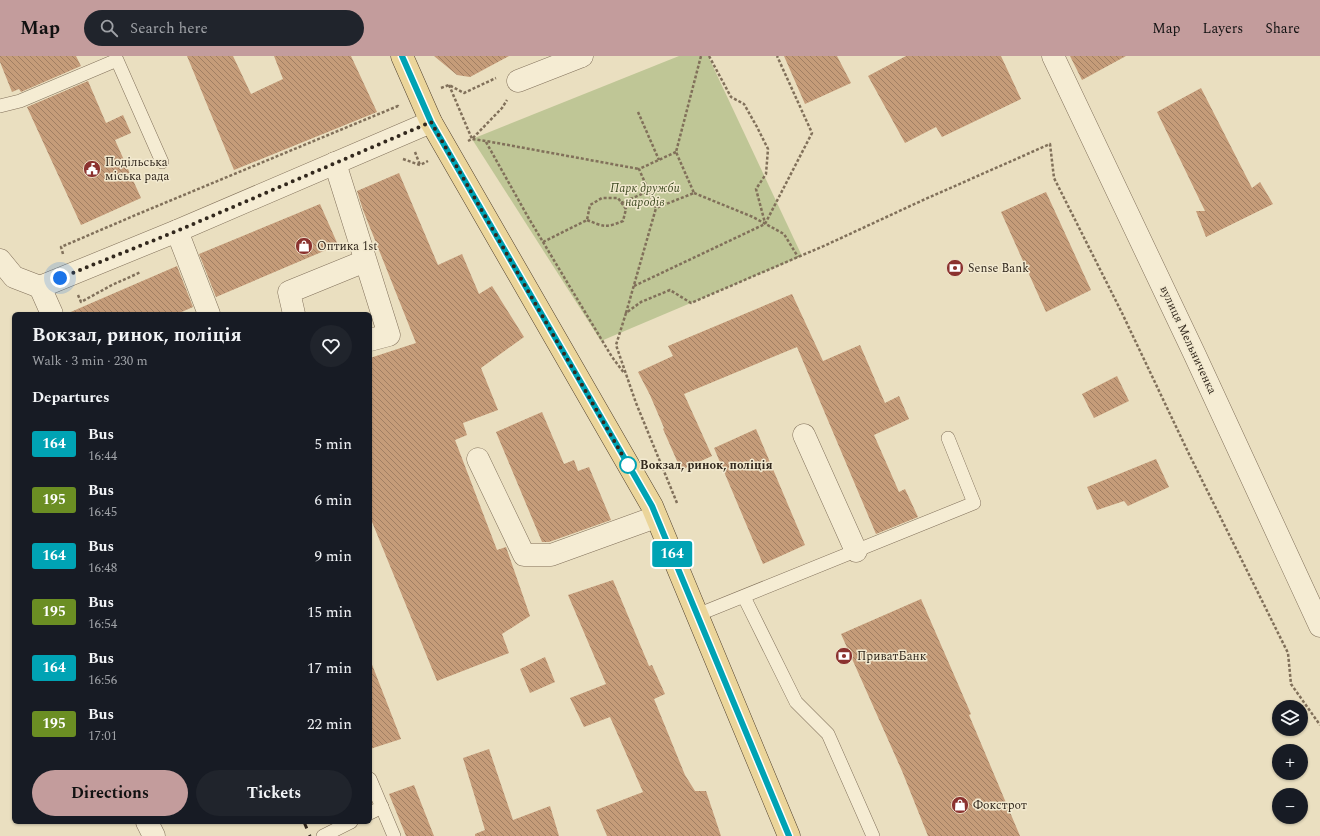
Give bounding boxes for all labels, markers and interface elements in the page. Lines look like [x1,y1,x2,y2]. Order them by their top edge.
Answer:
search box [84,10,364,46]
text: Map [20,14,60,43]
icon: search [98,17,120,39]
text: Search here [130,17,208,40]
text: Map [1152,18,1181,39]
text: Layers [1203,18,1243,39]
text: Share [1265,18,1300,39]
place label: Подільська міська рада [105,153,170,186]
public building icon: Подільська міська рада [82,159,102,179]
park label: Парк дружби народів [610,179,680,212]
shop icon: Оптика 1st [294,236,314,256]
place label: Оптика 1st [317,237,378,256]
bank icon: Sense Bank [945,258,965,278]
place label: Sense Bank [968,259,1029,278]
your location [50,268,70,288]
street label: вулиця Мельниченка [1154,283,1222,398]
text: Вокзал, ринок, поліція [32,321,242,350]
button: heart [310,325,352,367]
text: Walk · 3 min · 230 m [32,351,148,371]
text: Departures [32,386,110,409]
text: Bus [88,423,114,446]
text: 164 [42,433,66,454]
text: 5 min [314,433,352,456]
text: 16:44 [88,446,117,466]
marker: Вокзал, ринок, поліція [619,456,637,474]
place label: Вокзал, ринок, поліція [640,456,772,475]
text: Bus [88,479,114,502]
text: 195 [42,489,66,510]
text: 6 min [314,489,352,512]
text: 16:45 [88,502,117,522]
text: Bus [88,535,114,558]
line badge: 164 [649,541,695,567]
text: 164 [660,543,684,564]
text: 164 [42,545,66,566]
text: 9 min [314,545,352,568]
text: 16:48 [88,558,117,578]
text: Bus [88,591,114,614]
text: 195 [42,601,66,622]
text: 15 min [307,601,352,624]
text: 16:54 [88,614,117,634]
bank icon: ПриватБанк [834,646,854,666]
text: Bus [88,647,114,670]
place label: ПриватБанк [857,647,927,666]
text: 164 [42,657,66,678]
text: 17 min [307,657,352,680]
text: 16:56 [88,670,117,690]
map controls [1272,700,1308,824]
button: layers [1272,700,1308,736]
text: Bus [88,703,114,726]
text: 195 [42,713,66,734]
text: 22 min [307,713,352,736]
text: 17:01 [88,726,117,746]
button: + [1272,744,1308,780]
button: Directions [32,770,188,816]
button: Tickets [196,770,352,816]
button: − [1272,788,1308,824]
shop icon: Фокстрот [950,795,970,815]
place label: Фокстрот [973,796,1027,815]

